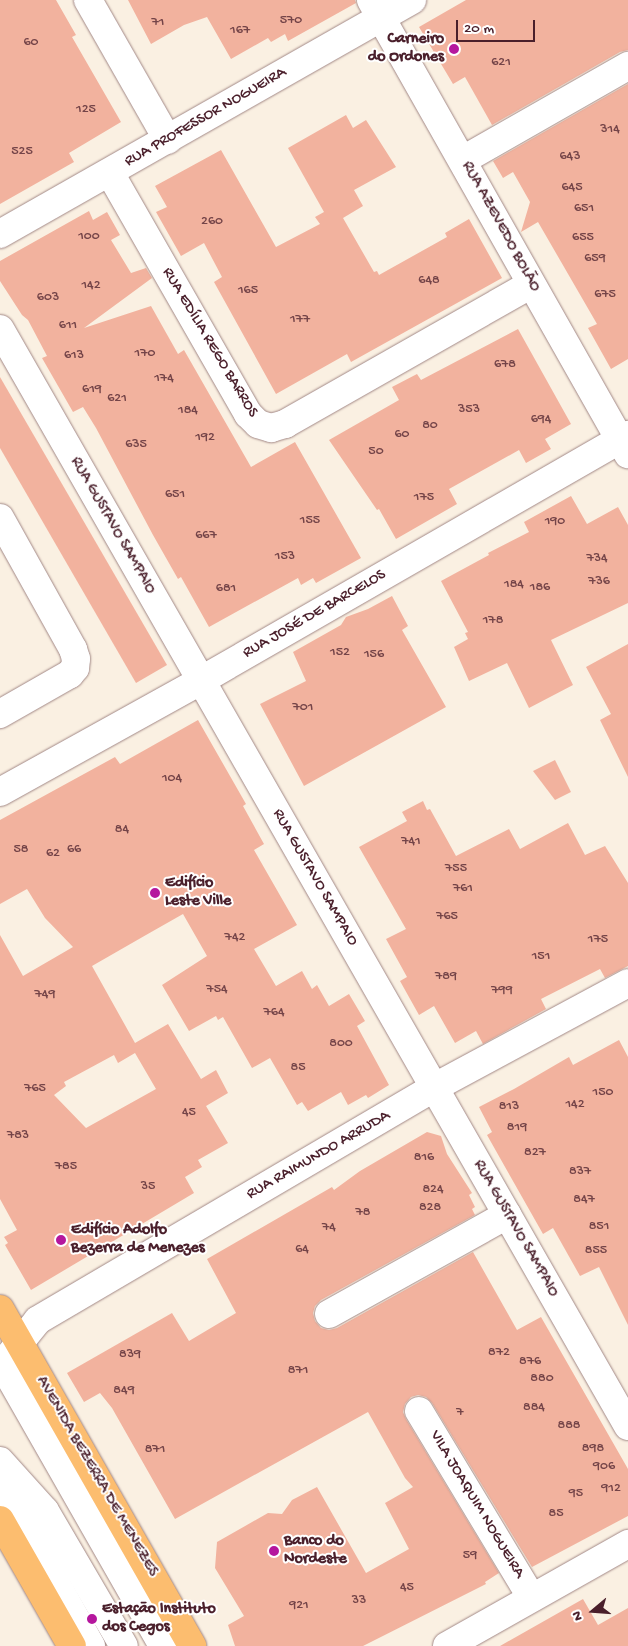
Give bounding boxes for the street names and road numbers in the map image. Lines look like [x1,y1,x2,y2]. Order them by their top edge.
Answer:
street label: RUA PROFESSOR NOGUEIRA [122,64,290,172]
street label: RUA AZEVEDO BOLÃO [456,158,544,296]
street label: RUA EDÍLIA REGO BARROS [157,265,261,421]
street label: RUA GUSTAVO SAMPAIO [65,454,159,598]
street label: RUA JOSÉ DE BARCELOS [240,566,390,664]
street label: RUA GUSTAVO SAMPAIO [267,806,361,950]
street label: RUA RAIMUNDO ARRUDA [244,1107,394,1205]
street label: RUA GUSTAVO SAMPAIO [468,1157,562,1301]
street label: AVENIDA BEZERRA DE MENEZES [31,1373,161,1581]
street label: VILA JOAQUIM NOGUEIRA [424,1428,528,1582]

